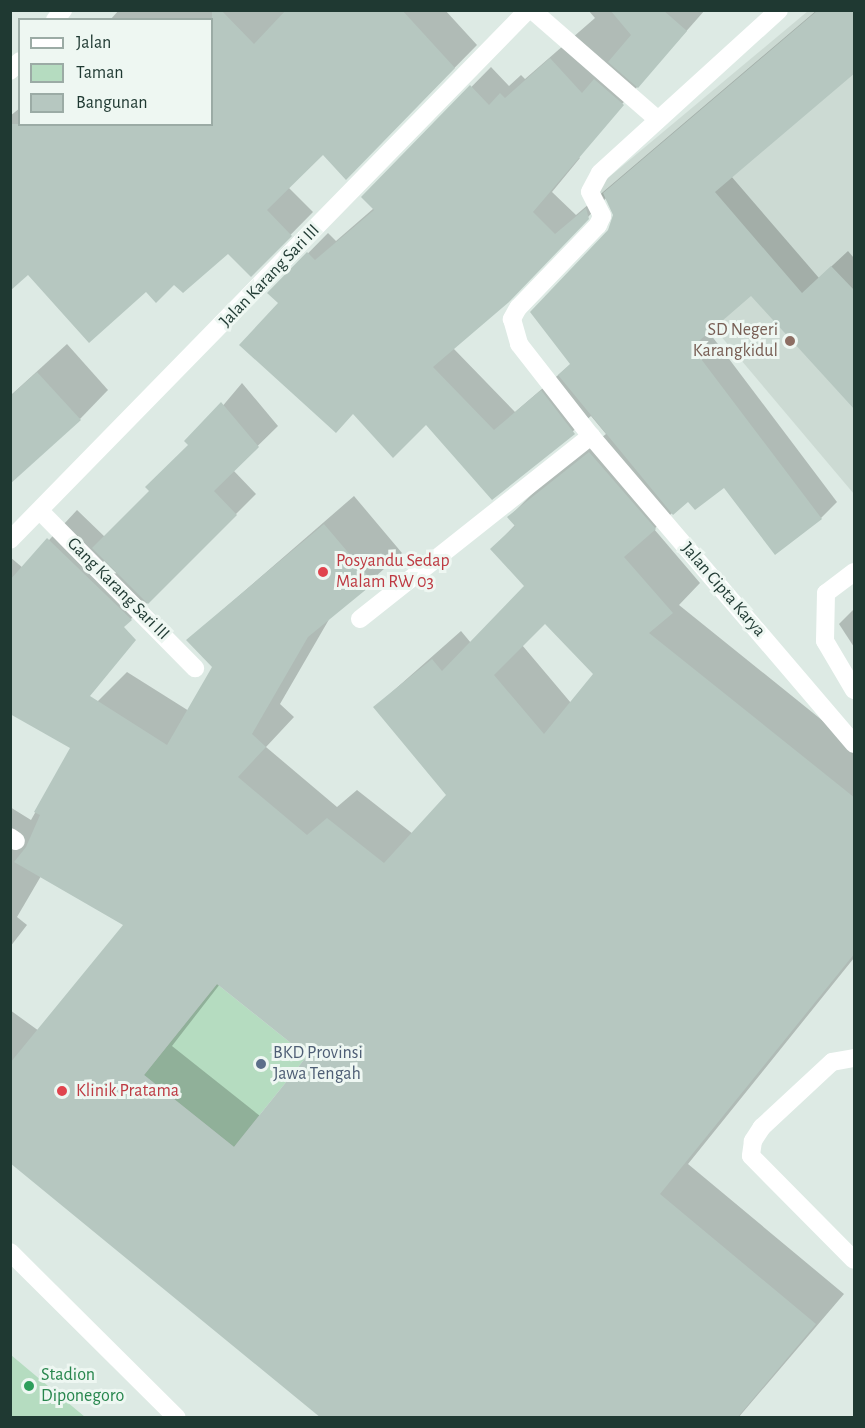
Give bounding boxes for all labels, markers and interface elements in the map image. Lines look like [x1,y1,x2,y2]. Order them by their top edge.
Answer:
legend [18,18,213,126]
text: Jalan [76,34,111,52]
text: Taman [76,64,124,82]
text: Bangunan [76,94,148,112]
street label: Jalan Karang Sari III [215,220,325,332]
place label: SD Negeri Karangkidul [693,320,778,362]
marker: SD Negeri Karangkidul [783,334,797,348]
street label: Gang Karang Sari III [62,533,174,645]
street label: Jalan Cipta Karya [676,538,770,642]
place label: Posyandu Sedap Malam RW 03 [336,551,450,594]
marker: Posyandu Sedap Malam RW 03 [314,563,332,581]
place label: BKD Provinsi Jawa Tengah [273,1043,363,1086]
marker: BKD Provinsi Jawa Tengah [254,1057,268,1071]
place label: Klinik Pratama [76,1080,179,1102]
marker: Klinik Pratama [53,1082,71,1100]
place label: Stadion Diponegoro [41,1365,124,1408]
marker: Stadion Diponegoro [22,1379,36,1393]

